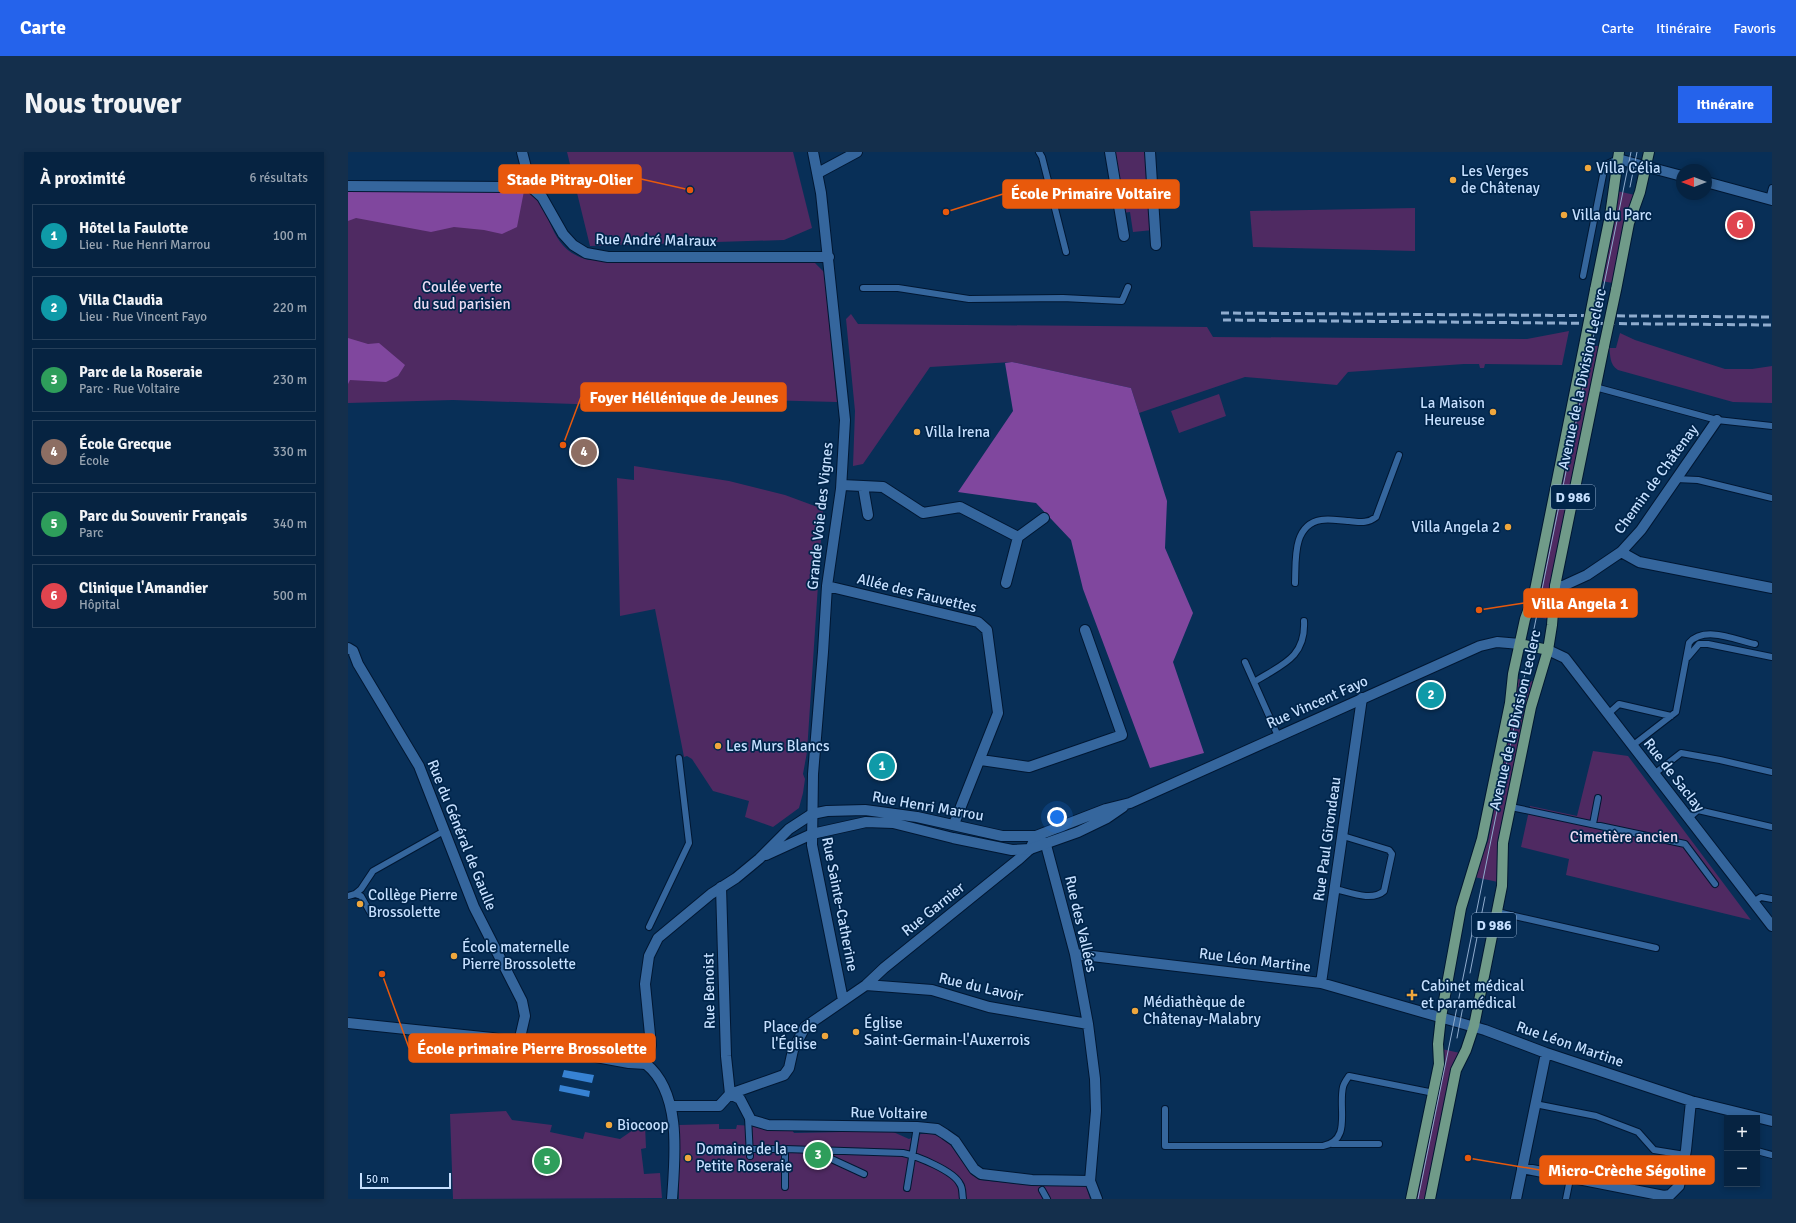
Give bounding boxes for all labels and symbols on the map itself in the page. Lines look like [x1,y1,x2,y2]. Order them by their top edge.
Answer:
place label: Villa Célia [1596,159,1661,177]
place label: Les Verges de Châtenay [1461,162,1540,197]
marker: Villa Célia [1583,163,1593,173]
north arrow [1676,164,1712,200]
callout: Stade Pitray-Olier [499,165,641,193]
text: Stade Pitray-Olier [507,170,634,190]
marker: Les Verges de Châtenay [1448,175,1458,185]
callout: École Primaire Voltaire [1003,180,1179,208]
text: École Primaire Voltaire [1011,184,1171,204]
place label: Villa du Parc [1572,206,1652,224]
marker: Villa du Parc [1559,210,1569,220]
pin: 6 [1727,210,1753,240]
street label: Rue André Malraux [595,230,717,250]
park label: Coulée verte du sud parisien [413,278,511,313]
street label: Avenue de la Division Leclerc [1554,287,1610,471]
callout: Foyer Héllénique de Jeunes [581,383,786,411]
text: Foyer Héllénique de Jeunes [590,388,778,408]
place label: La Maison Heureuse [1420,394,1485,429]
marker: La Maison Heureuse [1488,407,1498,417]
street label: Chemin de Châtenay [1610,421,1702,537]
place label: Villa Irena [925,423,990,441]
marker: Villa Irena [912,427,922,437]
pin: 4 [571,437,597,467]
street label: Grande Voie des Vignes [803,441,837,591]
road number: D 986 [1551,485,1595,509]
place label: Villa Angela 2 [1412,518,1500,536]
marker: Villa Angela 2 [1503,522,1513,532]
street label: Allée des Fauvettes [855,569,979,617]
callout: Villa Angela 1 [1524,589,1637,617]
text: Villa Angela 1 [1531,594,1629,614]
street label: Avenue de la Division Leclerc [1485,628,1545,812]
street label: Rue Vincent Fayo [1263,672,1371,732]
pin: 2 [1418,680,1444,710]
street label: Rue de Saclay [1640,735,1708,815]
place label: Les Murs Blancs [726,737,830,755]
marker: Les Murs Blancs [713,741,723,751]
pin: 1 [869,751,895,781]
street label: Rue du Général de Gaulle [424,757,500,913]
street label: Rue Paul Girondeau [1309,776,1345,902]
street label: Rue Henri Marrou [871,787,985,825]
your location [1047,807,1067,827]
park label: Cimetière ancien [1570,828,1678,846]
street label: Rue Sainte-Catherine [818,835,862,973]
street label: Rue des Vallées [1061,874,1101,975]
street label: Rue Garnier [898,878,968,940]
place label: Collège Pierre Brossolette [368,886,458,921]
marker: Collège Pierre Brossolette [355,899,365,909]
road number: D 986 [1472,913,1516,937]
place label: École maternelle Pierre Brossolette [462,937,576,973]
street label: Rue Léon Martine [1198,944,1312,976]
marker: École maternelle Pierre Brossolette [449,951,459,961]
street label: Rue Benoist [699,953,719,1029]
street label: Rue du Lavoir [937,969,1025,1006]
place label: Cabinet médical et paramédical [1421,977,1524,1012]
marker: Cabinet médical et paramédical [1406,989,1418,1001]
place label: Médiathèque de Châtenay-Malabry [1143,993,1261,1028]
marker: Médiathèque de Châtenay-Malabry [1130,1006,1140,1016]
place label: Église Saint-Germain-l'Auxerrois [864,1013,1030,1049]
street label: Rue Léon Martine [1514,1017,1626,1071]
place label: Place de l'Église [763,1018,817,1053]
marker: Église Saint-Germain-l'Auxerrois [851,1027,861,1037]
marker: Place de l'Église [820,1031,830,1041]
callout: École primaire Pierre Brossolette [409,1034,655,1062]
text: École primaire Pierre Brossolette [417,1039,647,1059]
street label: Rue Voltaire [850,1103,928,1123]
place label: Biocoop [617,1116,669,1134]
marker: Biocoop [604,1120,614,1130]
place label: Domaine de la Petite Roseraie [696,1140,792,1175]
pin: 3 [805,1140,831,1170]
pin: 5 [534,1146,560,1176]
marker: Domaine de la Petite Roseraie [683,1153,693,1163]
callout: Micro-Crèche Ségoline [1540,1156,1714,1184]
text: Micro-Crèche Ségoline [1548,1161,1706,1181]
scale bar [360,1171,451,1190]

